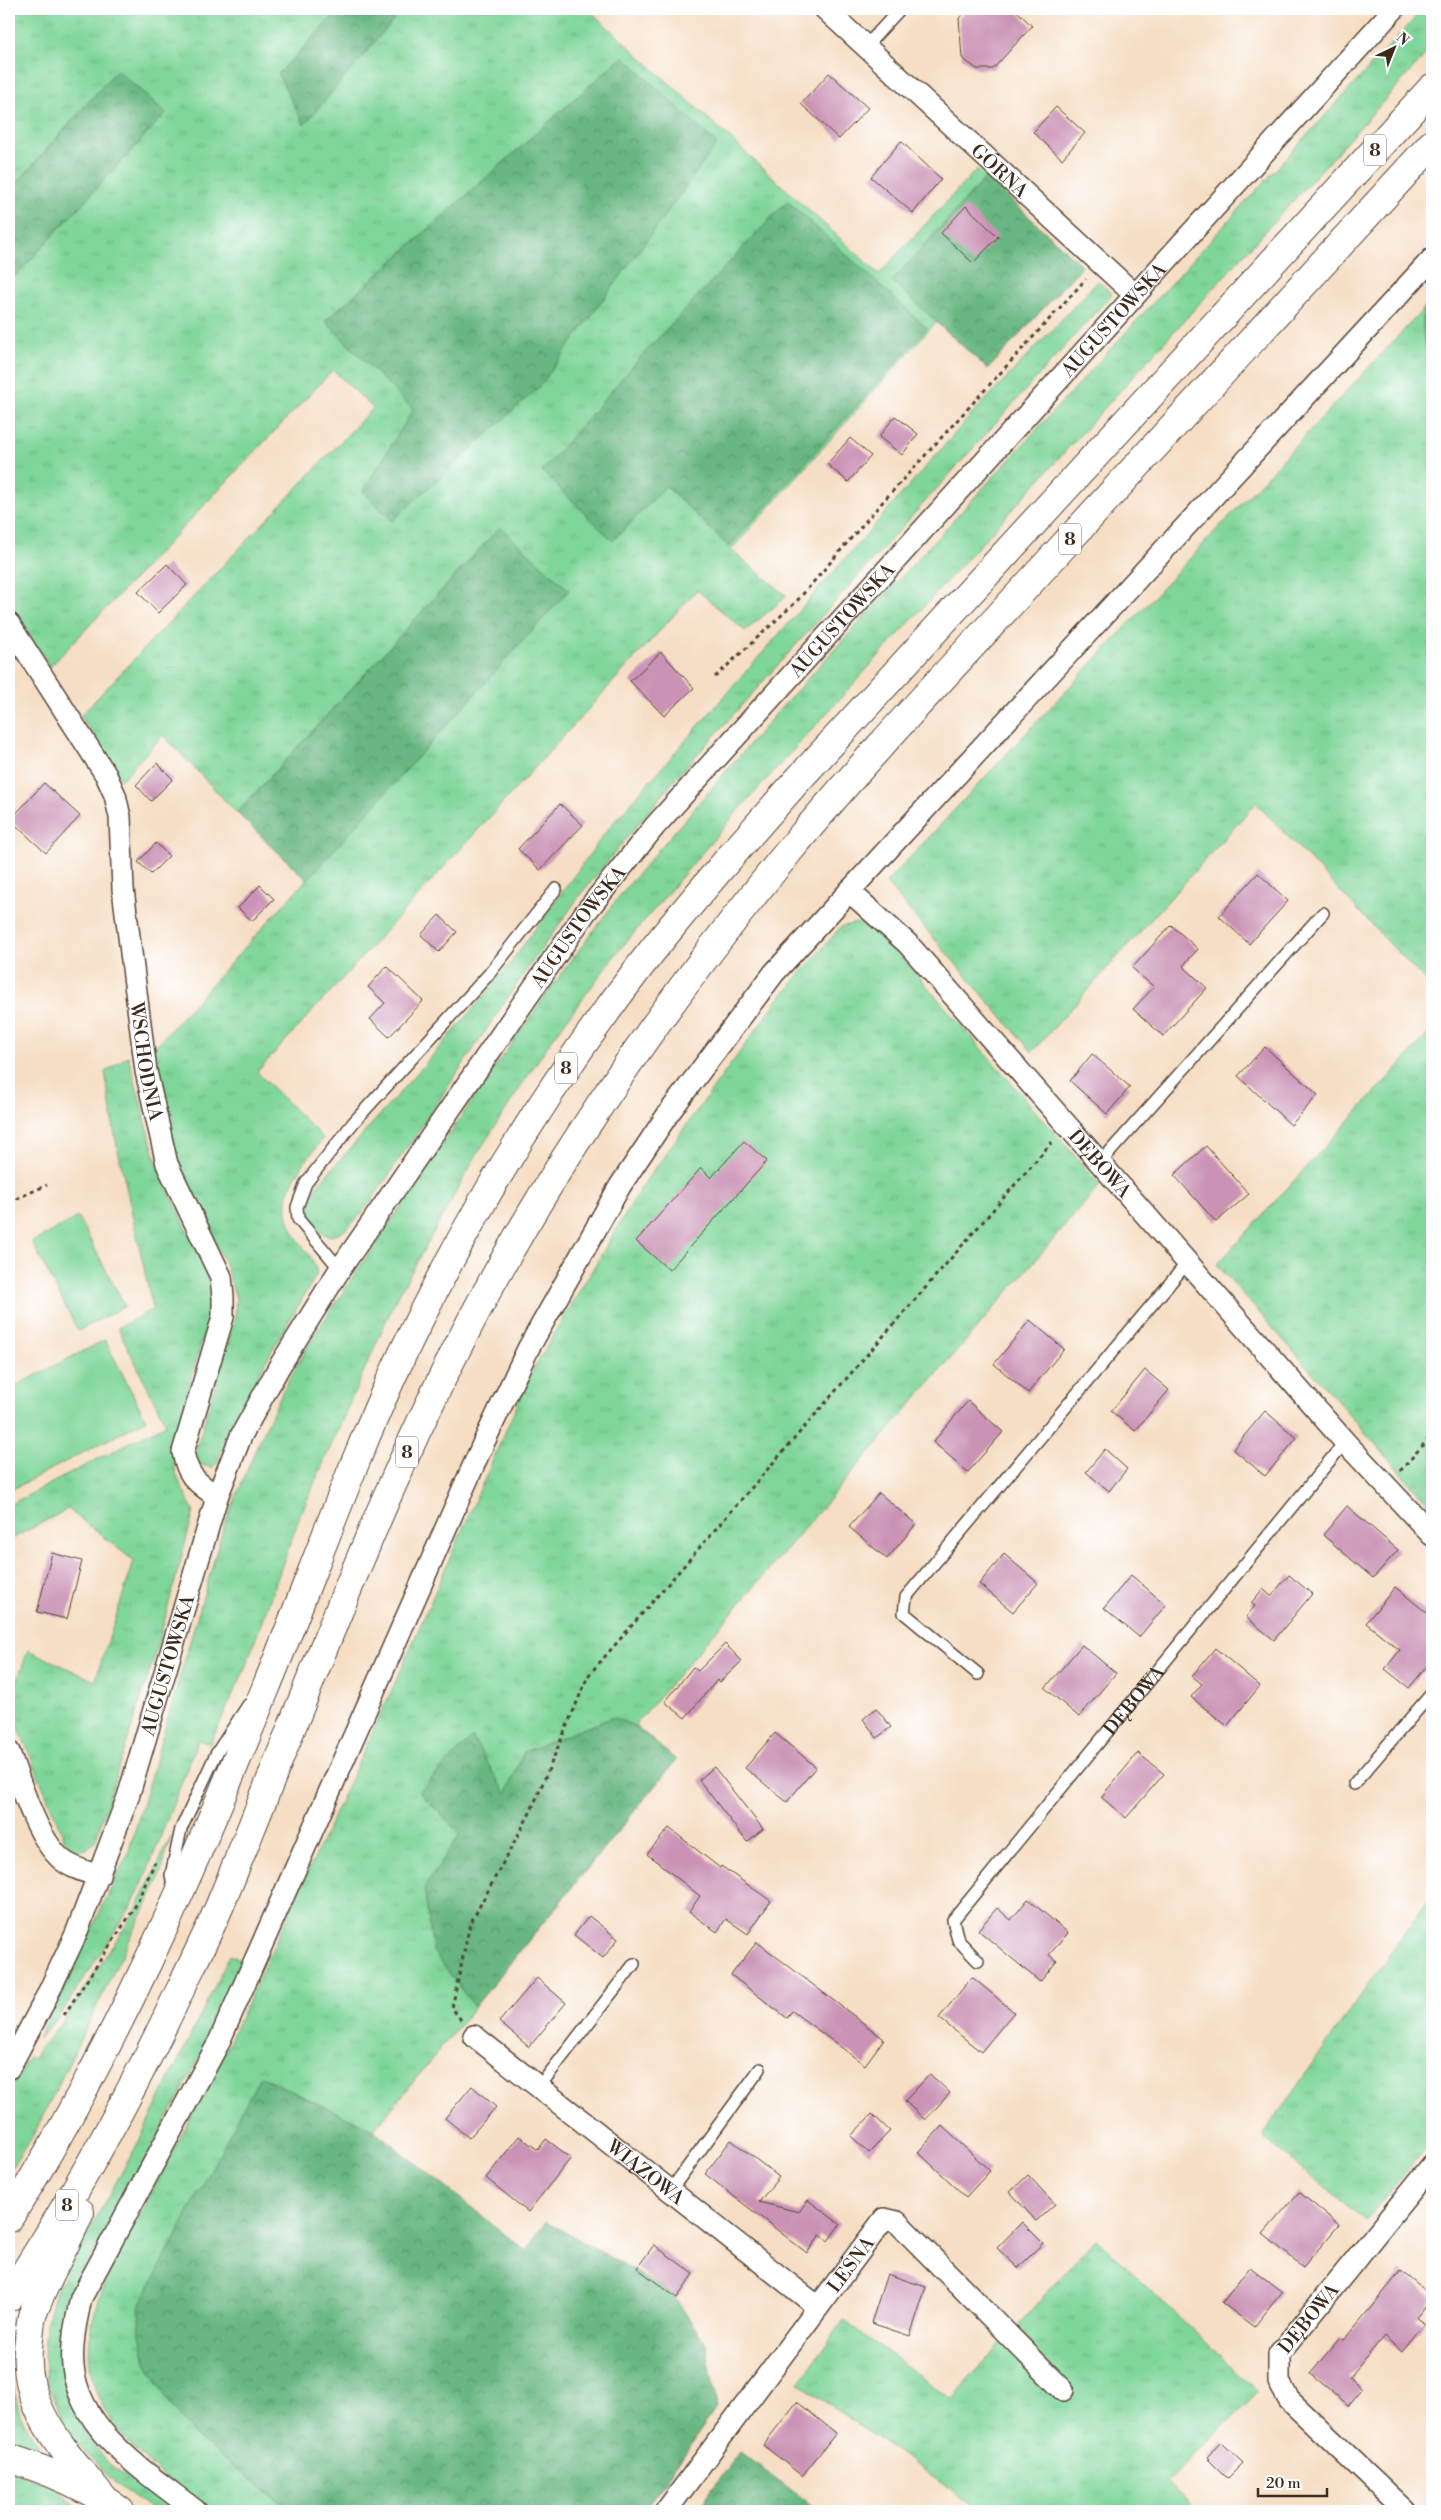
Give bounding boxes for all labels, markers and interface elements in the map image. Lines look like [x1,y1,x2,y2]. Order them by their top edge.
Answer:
north arrow [1368,22,1418,72]
text: N [1392,29,1412,50]
road number: 8 [1364,134,1386,166]
street label: GÓRNA [966,139,1034,204]
street label: AUGUSTOWSKA [1056,257,1172,383]
road number: 8 [1059,524,1081,554]
street label: AUGUSTOWSKA [784,558,901,683]
street label: AUGUSTOWSKA [525,860,632,994]
street label: WSCHODNIA [124,1000,168,1124]
road number: 8 [555,1052,577,1084]
street label: DĘBOWA [1063,1125,1137,1204]
road number: 8 [396,1436,418,1468]
street label: AUGUSTOWSKA [136,1591,201,1740]
street label: DĘBOWA [1098,1660,1170,1741]
street label: WIĄZOWA [601,2134,690,2211]
road number: 8 [56,2190,78,2220]
street label: LEŚNA [822,2231,880,2298]
street label: DĘBOWA [1273,2278,1345,2359]
scale bar [1258,2465,1327,2497]
text: 20 m [1266,2474,1301,2493]

